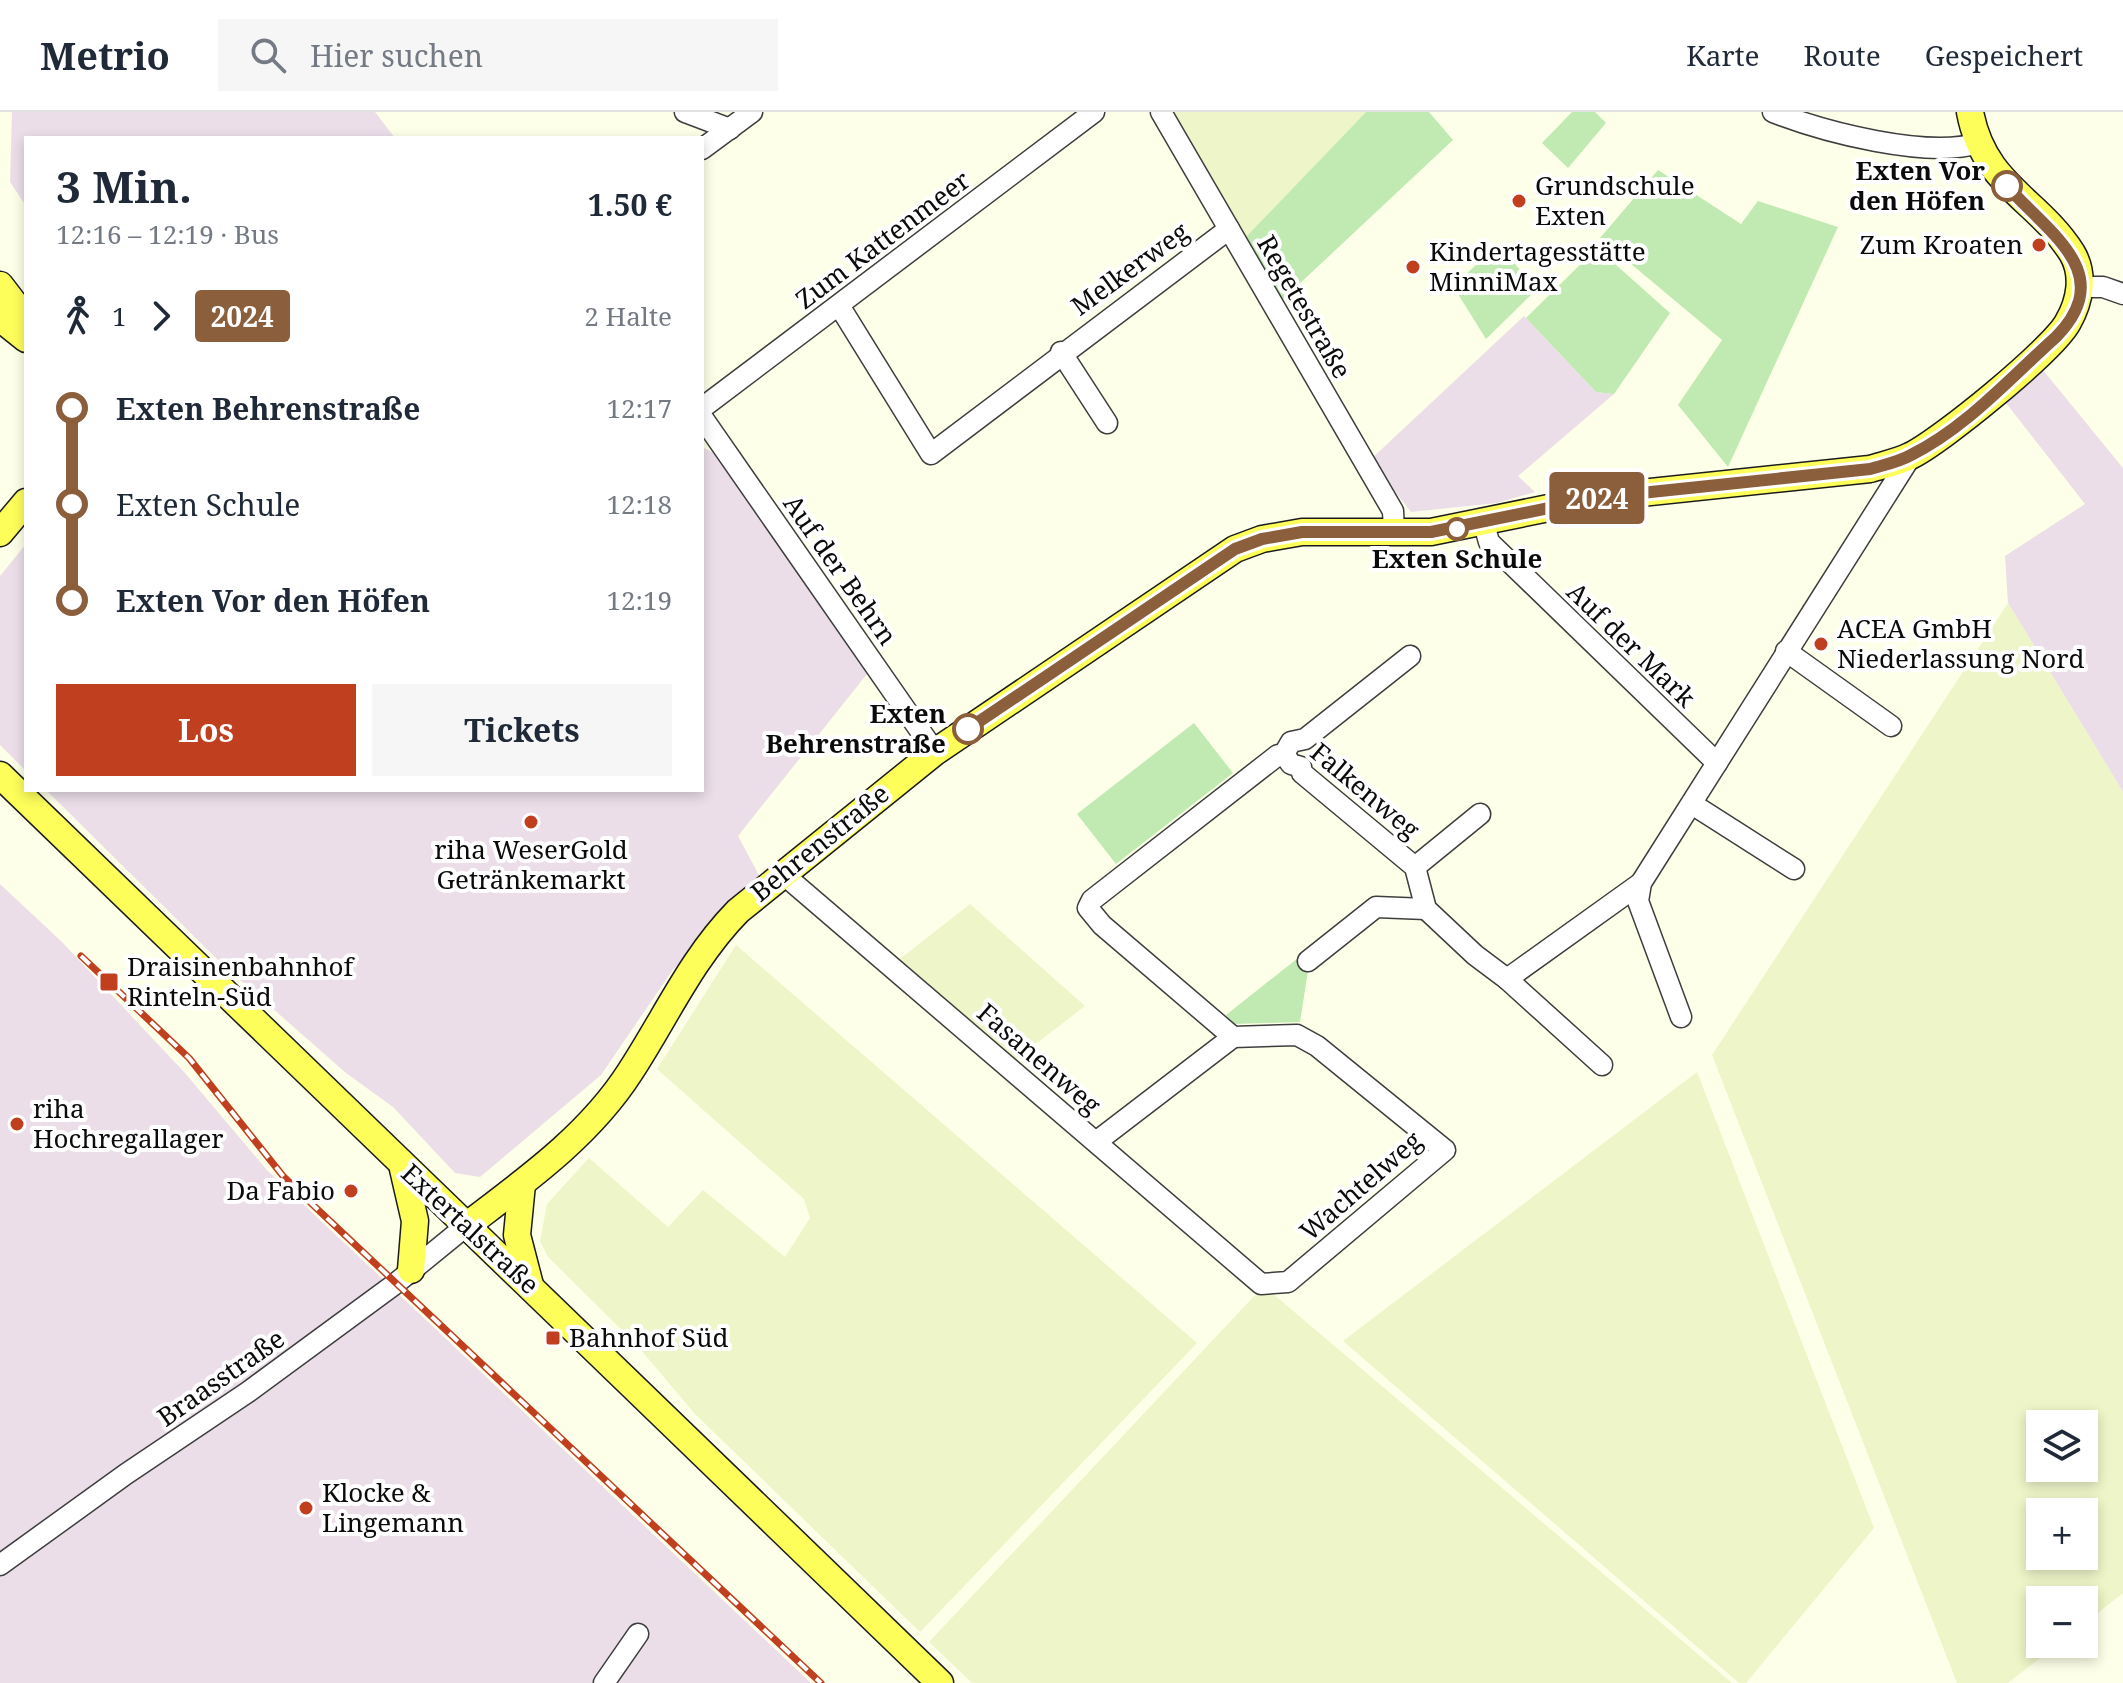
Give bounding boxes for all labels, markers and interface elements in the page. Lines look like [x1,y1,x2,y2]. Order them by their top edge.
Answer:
search box [218,19,778,91]
text: Metrio [40,29,170,81]
icon: search [246,33,290,77]
text: Hier suchen [310,35,483,76]
text: Karte [1686,36,1760,74]
text: Route [1804,36,1881,74]
text: Gespeichert [1925,36,2083,74]
place label: Exten Vor den Höfen [1849,152,1985,218]
text: 3 Min. [56,156,192,216]
street label: Zum Kattenmeer [788,162,977,317]
place label: Grundschule Exten [1535,167,1695,233]
marker: Exten Vor den Höfen [1992,171,2022,201]
text: 1.50 € [588,184,672,225]
marker: Grundschule Exten [1510,192,1528,210]
street label: Melkerweg [1063,213,1196,323]
text: 12:16 – 12:19 · Bus [56,216,279,252]
place label: Zum Kroaten [1860,226,2023,262]
street label: Regetestraße [1249,228,1360,385]
place label: Kindertagesstätte MinniMax [1429,233,1646,299]
marker: Zum Kroaten [2030,236,2048,254]
marker: Kindertagesstätte MinniMax [1404,258,1422,276]
icon: walk [56,294,100,338]
icon: forward [139,294,183,338]
text: 2024 [211,297,274,335]
text: 1 [112,298,127,334]
text: 2 Halte [584,298,672,334]
text: Exten Behrenstraße [116,388,420,429]
text: 12:17 [606,390,672,426]
line badge: 2024 [1541,472,1653,524]
text: 2024 [1565,479,1629,517]
text: Exten Schule [116,484,300,525]
text: 12:18 [606,486,672,522]
street label: Auf der Behrn [776,487,906,652]
marker: Exten Schule [1446,518,1468,540]
place label: Exten Schule [1372,540,1542,576]
street label: Auf der Mark [1559,574,1704,715]
text: Exten Vor den Höfen [116,580,430,621]
text: 12:19 [606,582,672,618]
place label: ACEA GmbH Niederlassung Nord [1837,610,2084,676]
marker: ACEA GmbH Niederlassung Nord [1812,635,1830,653]
button: Los [56,684,356,776]
button: Tickets [372,684,672,776]
place label: Exten Behrenstraße [766,695,946,761]
marker: Exten Behrenstraße [953,714,983,744]
street label: Falkenweg [1303,734,1428,847]
street label: Behrenstraße [743,775,896,909]
marker: riha WeserGold Getränkemarkt [522,813,540,831]
place label: riha WeserGold Getränkemarkt [434,831,628,897]
place label: Draisinenbahnhof Rinteln-Süd [127,948,355,1014]
marker: Draisinenbahnhof Rinteln-Süd [98,971,120,993]
street label: Fasanenweg [970,994,1109,1122]
place label: riha Hochregallager [33,1090,224,1156]
marker: riha Hochregallager [8,1115,26,1133]
street label: Wachtelweg [1292,1122,1429,1248]
street label: Extertalstraße [394,1155,547,1302]
place label: Da Fabio [226,1172,335,1208]
marker: Da Fabio [342,1182,360,1200]
place label: Bahnhof Süd [569,1319,728,1355]
street label: Braasstraße [150,1320,291,1434]
marker: Bahnhof Süd [544,1329,562,1347]
map controls [2026,1410,2098,1658]
button: layers [2026,1410,2098,1482]
place label: Klocke & Lingemann [322,1474,464,1540]
button: + [2026,1498,2098,1570]
marker: Klocke & Lingemann [297,1499,315,1517]
button: − [2026,1586,2098,1658]

